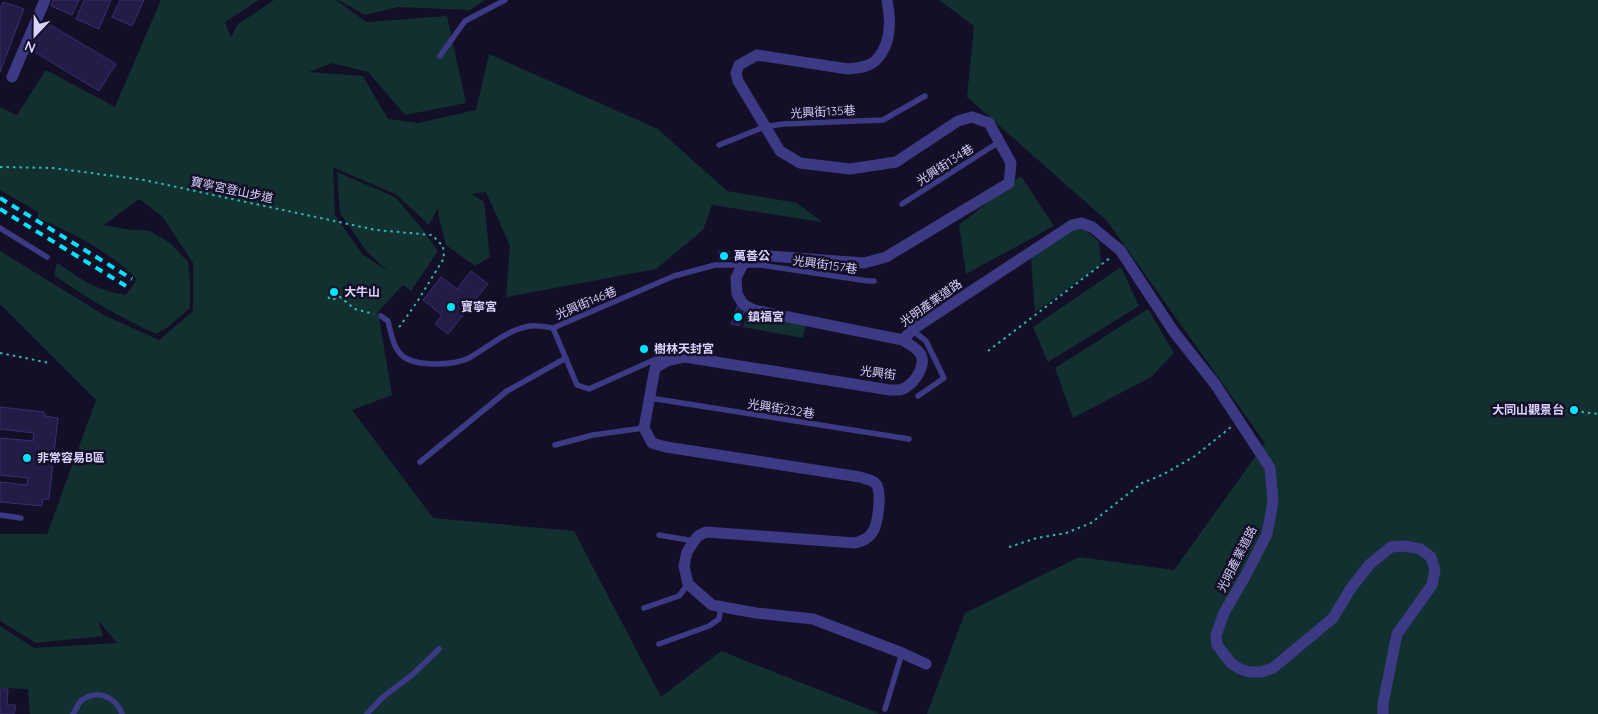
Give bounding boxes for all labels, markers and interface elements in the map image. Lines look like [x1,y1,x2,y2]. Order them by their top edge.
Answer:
north arrow [10,10,60,60]
text: N [22,37,38,57]
street label: 光興街135巷 [790,102,856,121]
street label: 光興街134巷 [913,141,976,189]
street label: 寶寧宮登山步道 [189,173,275,206]
place label: 萬善公 [734,248,770,263]
marker: 萬善公 [718,250,730,262]
street label: 光興街157巷 [792,253,858,276]
street label: 光明產業道路 [897,276,965,329]
street label: 光興街146巷 [553,283,619,322]
place label: 大牛山 [344,284,380,299]
marker: 大牛山 [328,286,340,298]
place label: 寶寧宮 [461,299,497,314]
marker: 寶寧宮 [445,301,457,313]
place label: 鎮福宮 [748,309,784,324]
marker: 鎮福宮 [732,311,744,323]
place label: 樹林天封宮 [654,341,714,356]
marker: 樹林天封宮 [638,343,650,355]
street label: 光興街 [859,363,897,382]
street label: 光興街232巷 [747,396,816,421]
place label: 大同山觀景台 [1492,402,1564,417]
marker: 大同山觀景台 [1568,404,1580,416]
place label: 非常容易B區 [37,450,105,465]
marker: 非常容易B區 [21,452,33,464]
street label: 光明產業道路 [1214,523,1260,594]

